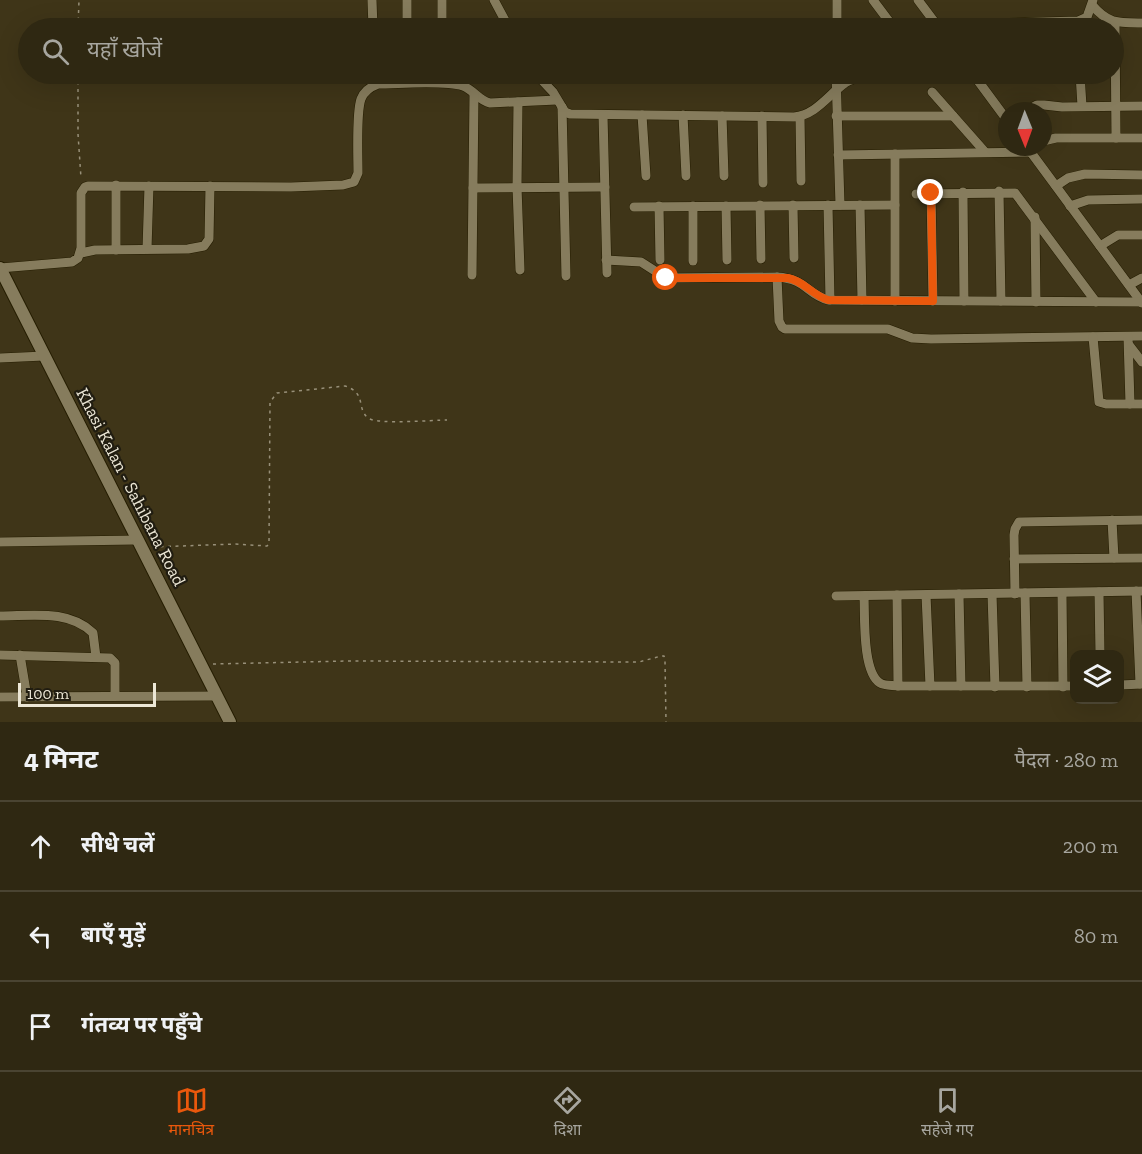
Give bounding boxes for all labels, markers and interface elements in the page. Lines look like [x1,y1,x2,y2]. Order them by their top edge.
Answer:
search box [18,18,1124,84]
icon: search [39,35,72,68]
text: यहाँ खोजें [87,36,162,63]
north arrow [998,102,1052,156]
route end [917,179,943,205]
route start [652,264,678,290]
street label: Khasi Kalan - Sahibana Road [71,384,191,590]
map controls [1070,650,1124,704]
button: layers [1070,650,1124,704]
scale bar [18,680,156,708]
text: 100 m [27,684,69,703]
text: 4 मिनट [24,743,98,775]
text: पैदल · 280 m [1015,748,1118,772]
icon: ahead [24,830,57,863]
text: सीधे चलें [81,831,154,858]
text: 200 m [1063,834,1118,858]
icon: left [24,920,57,953]
text: बाएँ मुड़ें [81,921,145,948]
text: 80 m [1074,924,1118,948]
icon: arrive [24,1010,57,1043]
text: गंतव्य पर पहुँचे [81,1011,202,1038]
tab: मानचित्र [168,1084,214,1142]
tab: दिशा [551,1084,584,1142]
tab: सहेजे गए [921,1084,974,1142]

